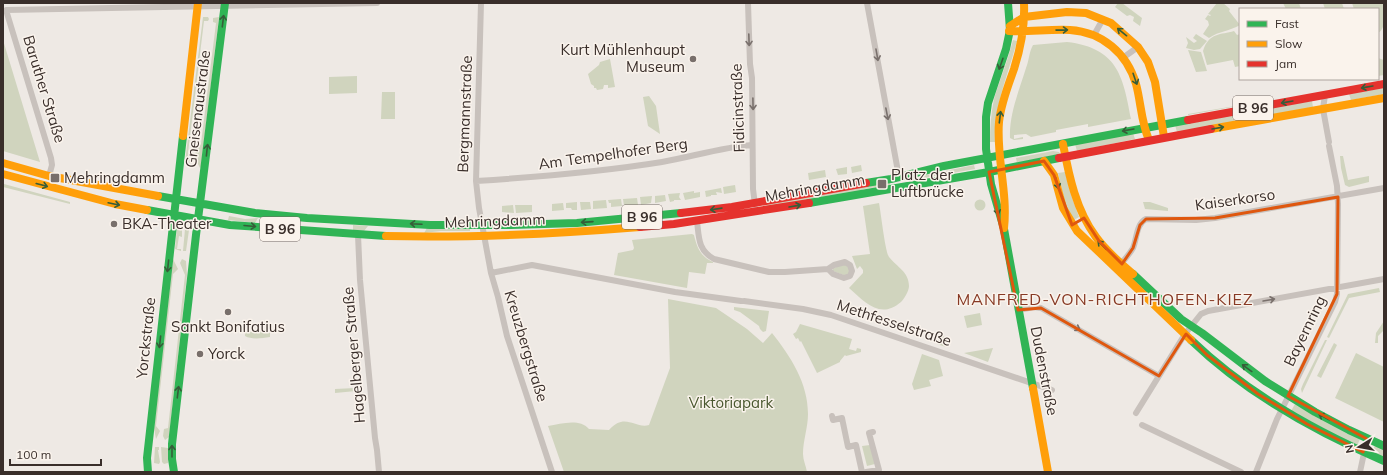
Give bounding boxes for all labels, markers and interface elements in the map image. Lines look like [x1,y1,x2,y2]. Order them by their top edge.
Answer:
legend [1239,8,1379,80]
one-way arrow [219,15,226,28]
text: Fast [1275,16,1299,31]
one-way arrow [1055,26,1068,34]
one-way arrow [1116,27,1127,36]
street label: Baruther Straße [19,33,70,145]
one-way arrow [745,33,753,46]
text: Slow [1275,36,1303,51]
place label: Kurt Mühlenhaupt Museum [561,40,685,76]
street label: Gneisenaustraße [181,49,214,169]
one-way arrow [873,49,881,62]
marker: Kurt Mühlenhaupt Museum [688,54,698,64]
street label: Bergmannstraße [453,55,476,173]
text: Jam [1275,56,1297,71]
one-way arrow [997,57,1004,70]
street label: Fidicinstraße [726,63,749,153]
one-way arrow [1131,72,1139,84]
one-way arrow [1360,84,1373,92]
road number: B 96 [1233,96,1273,120]
one-way arrow [749,97,757,110]
one-way arrow [1281,98,1294,106]
one-way arrow [883,107,891,120]
one-way arrow [996,111,1004,124]
one-way arrow [1211,123,1224,131]
one-way arrow [1122,127,1135,135]
street label: Am Tempelhofer Berg [537,134,689,173]
one-way arrow [204,144,211,157]
place label: Platz der Luftbrücke [891,165,964,201]
place label: Mehringdamm [64,168,165,187]
street label: Mehringdamm [764,169,866,206]
marker: Mehringdamm [49,172,61,184]
one-way arrow [1053,176,1061,189]
marker: Platz der Luftbrücke [876,178,888,190]
one-way arrow [35,182,48,189]
street label: Kaiserkorso [1194,184,1276,215]
one-way arrow [107,200,120,208]
one-way arrow [788,202,801,210]
one-way arrow [994,202,1001,215]
road number: B 96 [622,205,662,229]
one-way arrow [710,205,723,213]
street label: Mehringdamm [444,209,546,232]
place label: BKA-Theater [122,214,212,233]
road number: B 96 [260,217,300,241]
one-way arrow [581,218,594,225]
marker: BKA-Theater [109,219,119,229]
one-way arrow [410,220,423,228]
one-way arrow [243,223,256,230]
one-way arrow [1098,240,1107,250]
one-way arrow [164,259,172,272]
street label: Hagelberger Straße [338,286,369,424]
street label: Kreuzbergstraße [500,288,552,404]
district label: MANFRED-VON-RICHTHOFEN-KIEZ [956,289,1254,309]
street label: Bayernring [1279,292,1330,369]
street label: Methfesselstraße [834,295,954,350]
street label: Yorckstraße [132,296,159,380]
one-way arrow [1262,296,1275,304]
marker: Sankt Bonifatius [223,307,233,317]
place label: Sankt Bonifatius [171,317,285,336]
one-way arrow [1069,324,1081,332]
street label: Dudenstraße [1027,325,1062,417]
one-way arrow [156,335,163,348]
place label: Yorck [207,344,245,363]
marker: Yorck [195,349,205,359]
one-way arrow [1241,364,1252,372]
one-way arrow [174,386,182,399]
park label: Viktoriapark [689,393,774,412]
one-way arrow [1318,413,1330,420]
north arrow [1339,427,1379,467]
scale bar [10,441,101,467]
text: N [1342,443,1357,454]
one-way arrow [168,445,176,458]
text: 100 m [16,447,51,462]

